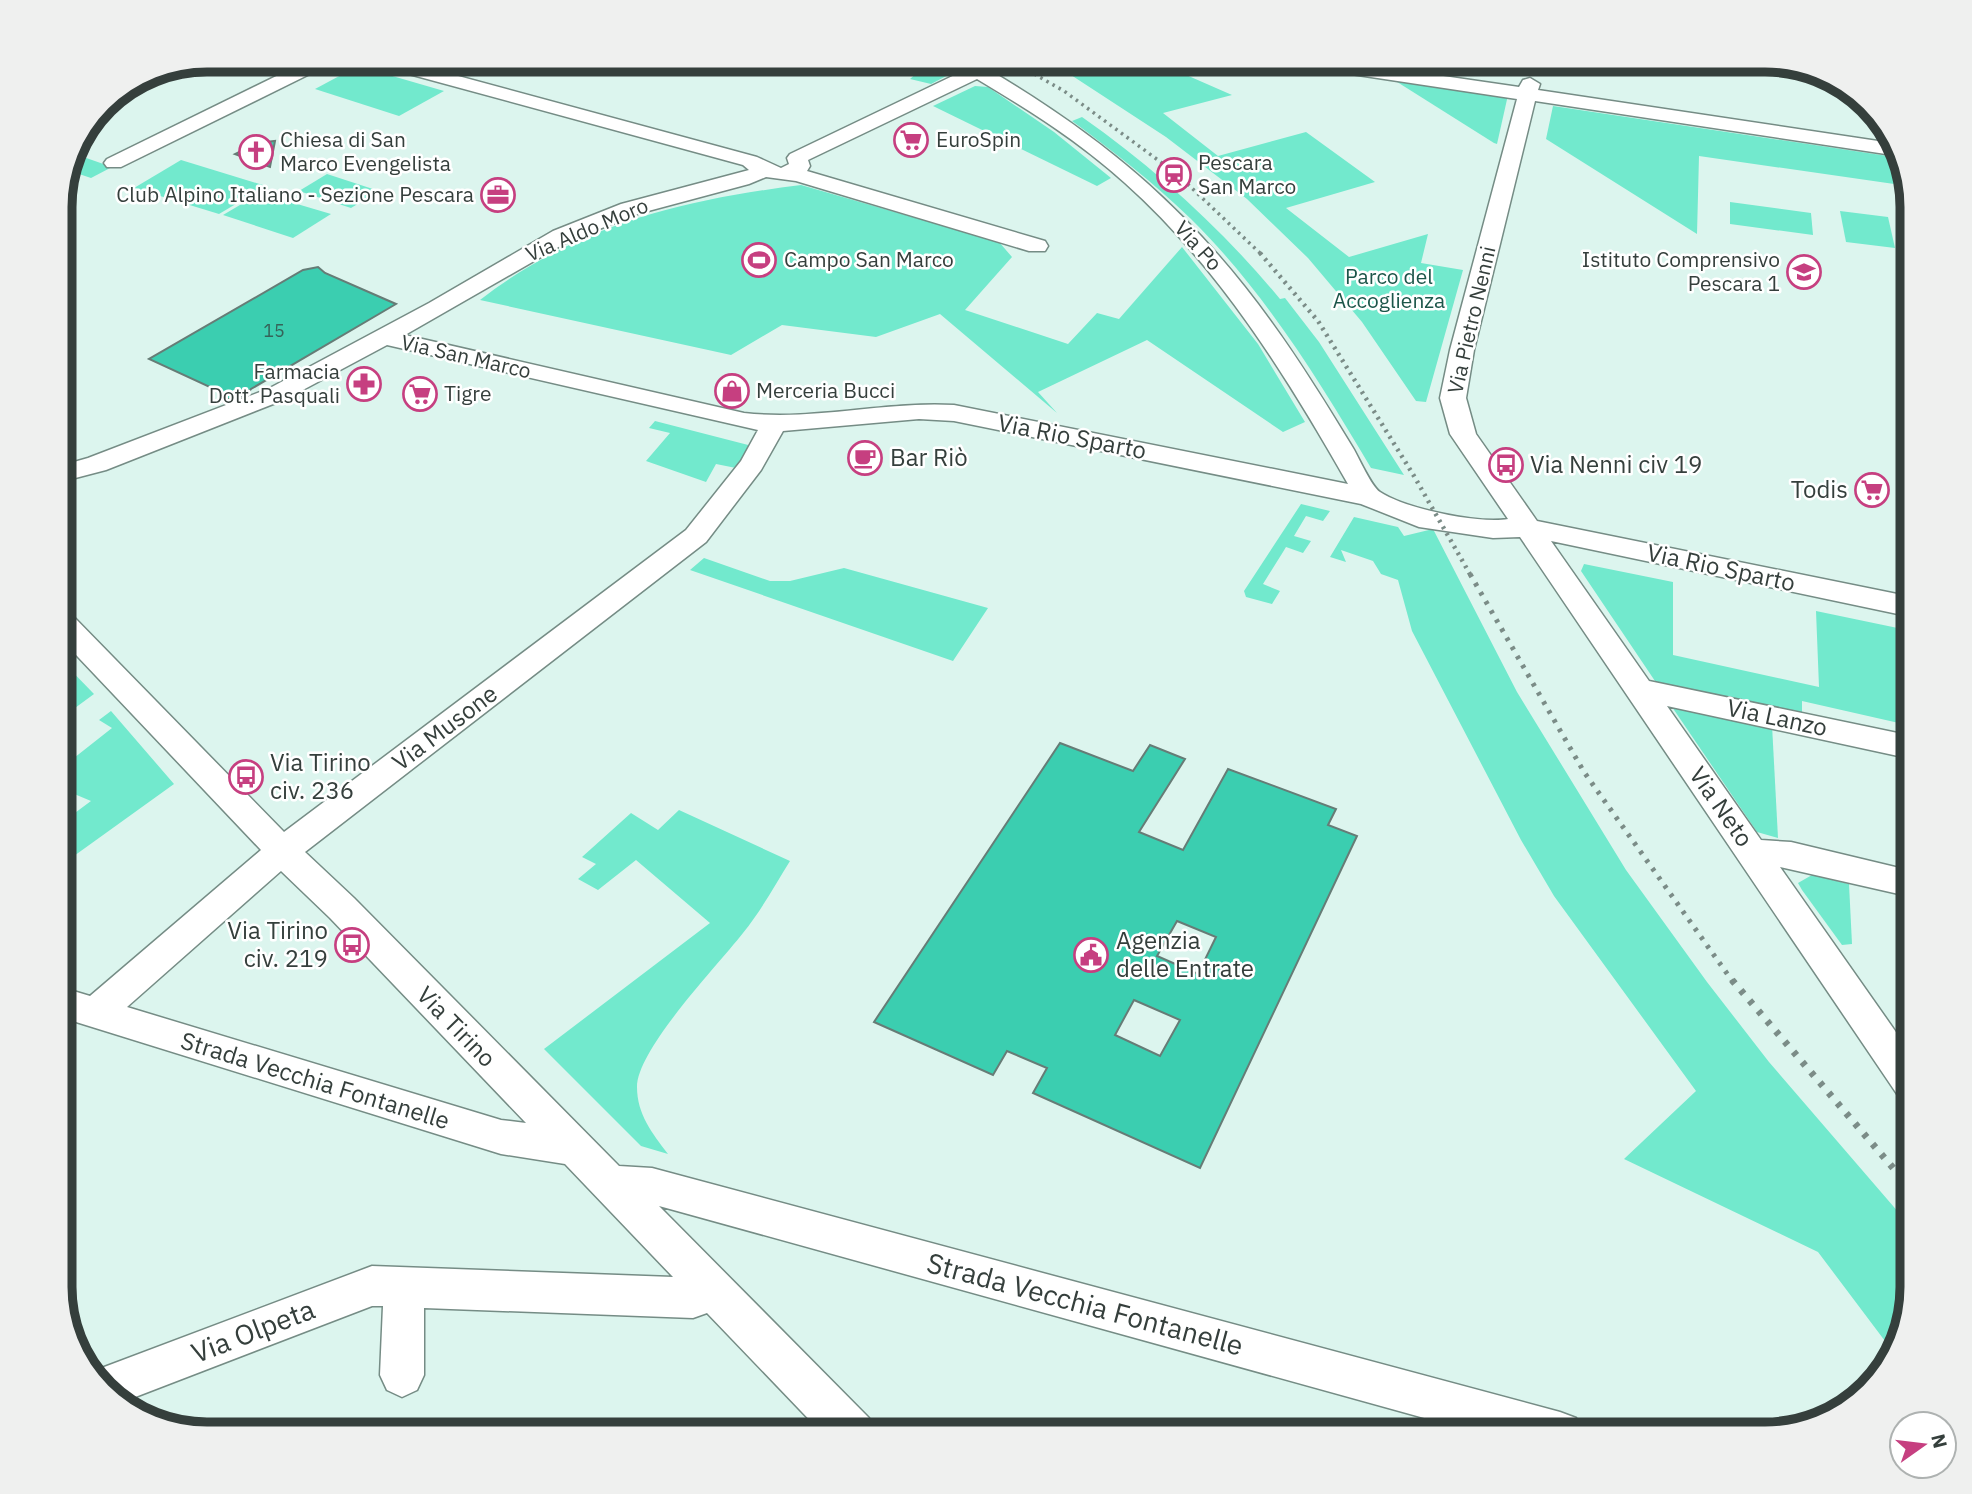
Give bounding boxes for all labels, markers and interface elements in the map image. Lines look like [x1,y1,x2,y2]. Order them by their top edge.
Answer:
supermarket icon: EuroSpin [892,121,930,159]
place label: Chiesa di San Marco Evengelista [280,125,451,177]
place label: EuroSpin [936,125,1021,153]
church icon: Chiesa di San Marco Evengelista [237,133,275,171]
place label: Pescara San Marco [1198,148,1296,200]
station icon: Pescara San Marco [1155,156,1193,194]
office icon: Club Alpino Italiano - Sezione Pescara [479,176,517,214]
place label: Club Alpino Italiano - Sezione Pescara [116,180,474,208]
street label: Via Aldo Moro [521,191,652,267]
street label: Via Po [1169,214,1229,276]
sports icon: Campo San Marco [740,241,778,279]
street label: Via Pietro Nenni [1440,243,1502,396]
place label: Campo San Marco [784,245,954,273]
place label: Istituto Comprensivo Pescara 1 [1582,245,1780,297]
school or university icon: Istituto Comprensivo Pescara 1 [1785,253,1823,291]
park label: Parco del Accoglienza [1333,262,1445,314]
house number: 15 [263,319,285,342]
street label: Via San Marco [398,327,534,385]
place label: Farmacia Dott. Pasquali [209,357,340,409]
pharmacy icon: Farmacia Dott. Pasquali [345,365,383,403]
shop icon: Merceria Bucci [713,372,751,410]
supermarket icon: Tigre [401,375,439,413]
place label: Merceria Bucci [756,376,895,404]
place label: Tigre [444,379,491,407]
street label: Via Rio Sparto [995,406,1149,466]
cafe icon: Bar Riò [846,439,884,477]
place label: Bar Riò [890,441,968,473]
bus stop icon: Via Nenni civ 19 [1487,446,1525,484]
place label: Via Nenni civ 19 [1530,448,1703,480]
supermarket icon: Todis [1853,471,1891,509]
place label: Todis [1791,473,1848,505]
street label: Via Rio Sparto [1644,536,1798,598]
street label: Via Musone [385,677,504,777]
street label: Via Lanzo [1724,691,1830,743]
place label: Via Tirino civ. 236 [270,746,371,806]
bus stop icon: Via Tirino civ. 236 [227,758,265,796]
street label: Via Neto [1683,760,1761,853]
place label: Via Tirino civ. 219 [227,914,328,974]
place label: Agenzia delle Entrate [1116,924,1254,984]
bus stop icon: Via Tirino civ. 219 [333,926,371,964]
public building icon: Agenzia delle Entrate [1072,936,1110,974]
street label: Via Tirino [410,979,503,1074]
street label: Strada Vecchia Fontanelle [177,1024,454,1136]
street label: Strada Vecchia Fontanelle [923,1243,1247,1364]
street label: Via Olpeta [186,1290,320,1371]
north arrow [1888,1410,1958,1480]
text: N [1926,1431,1953,1450]

